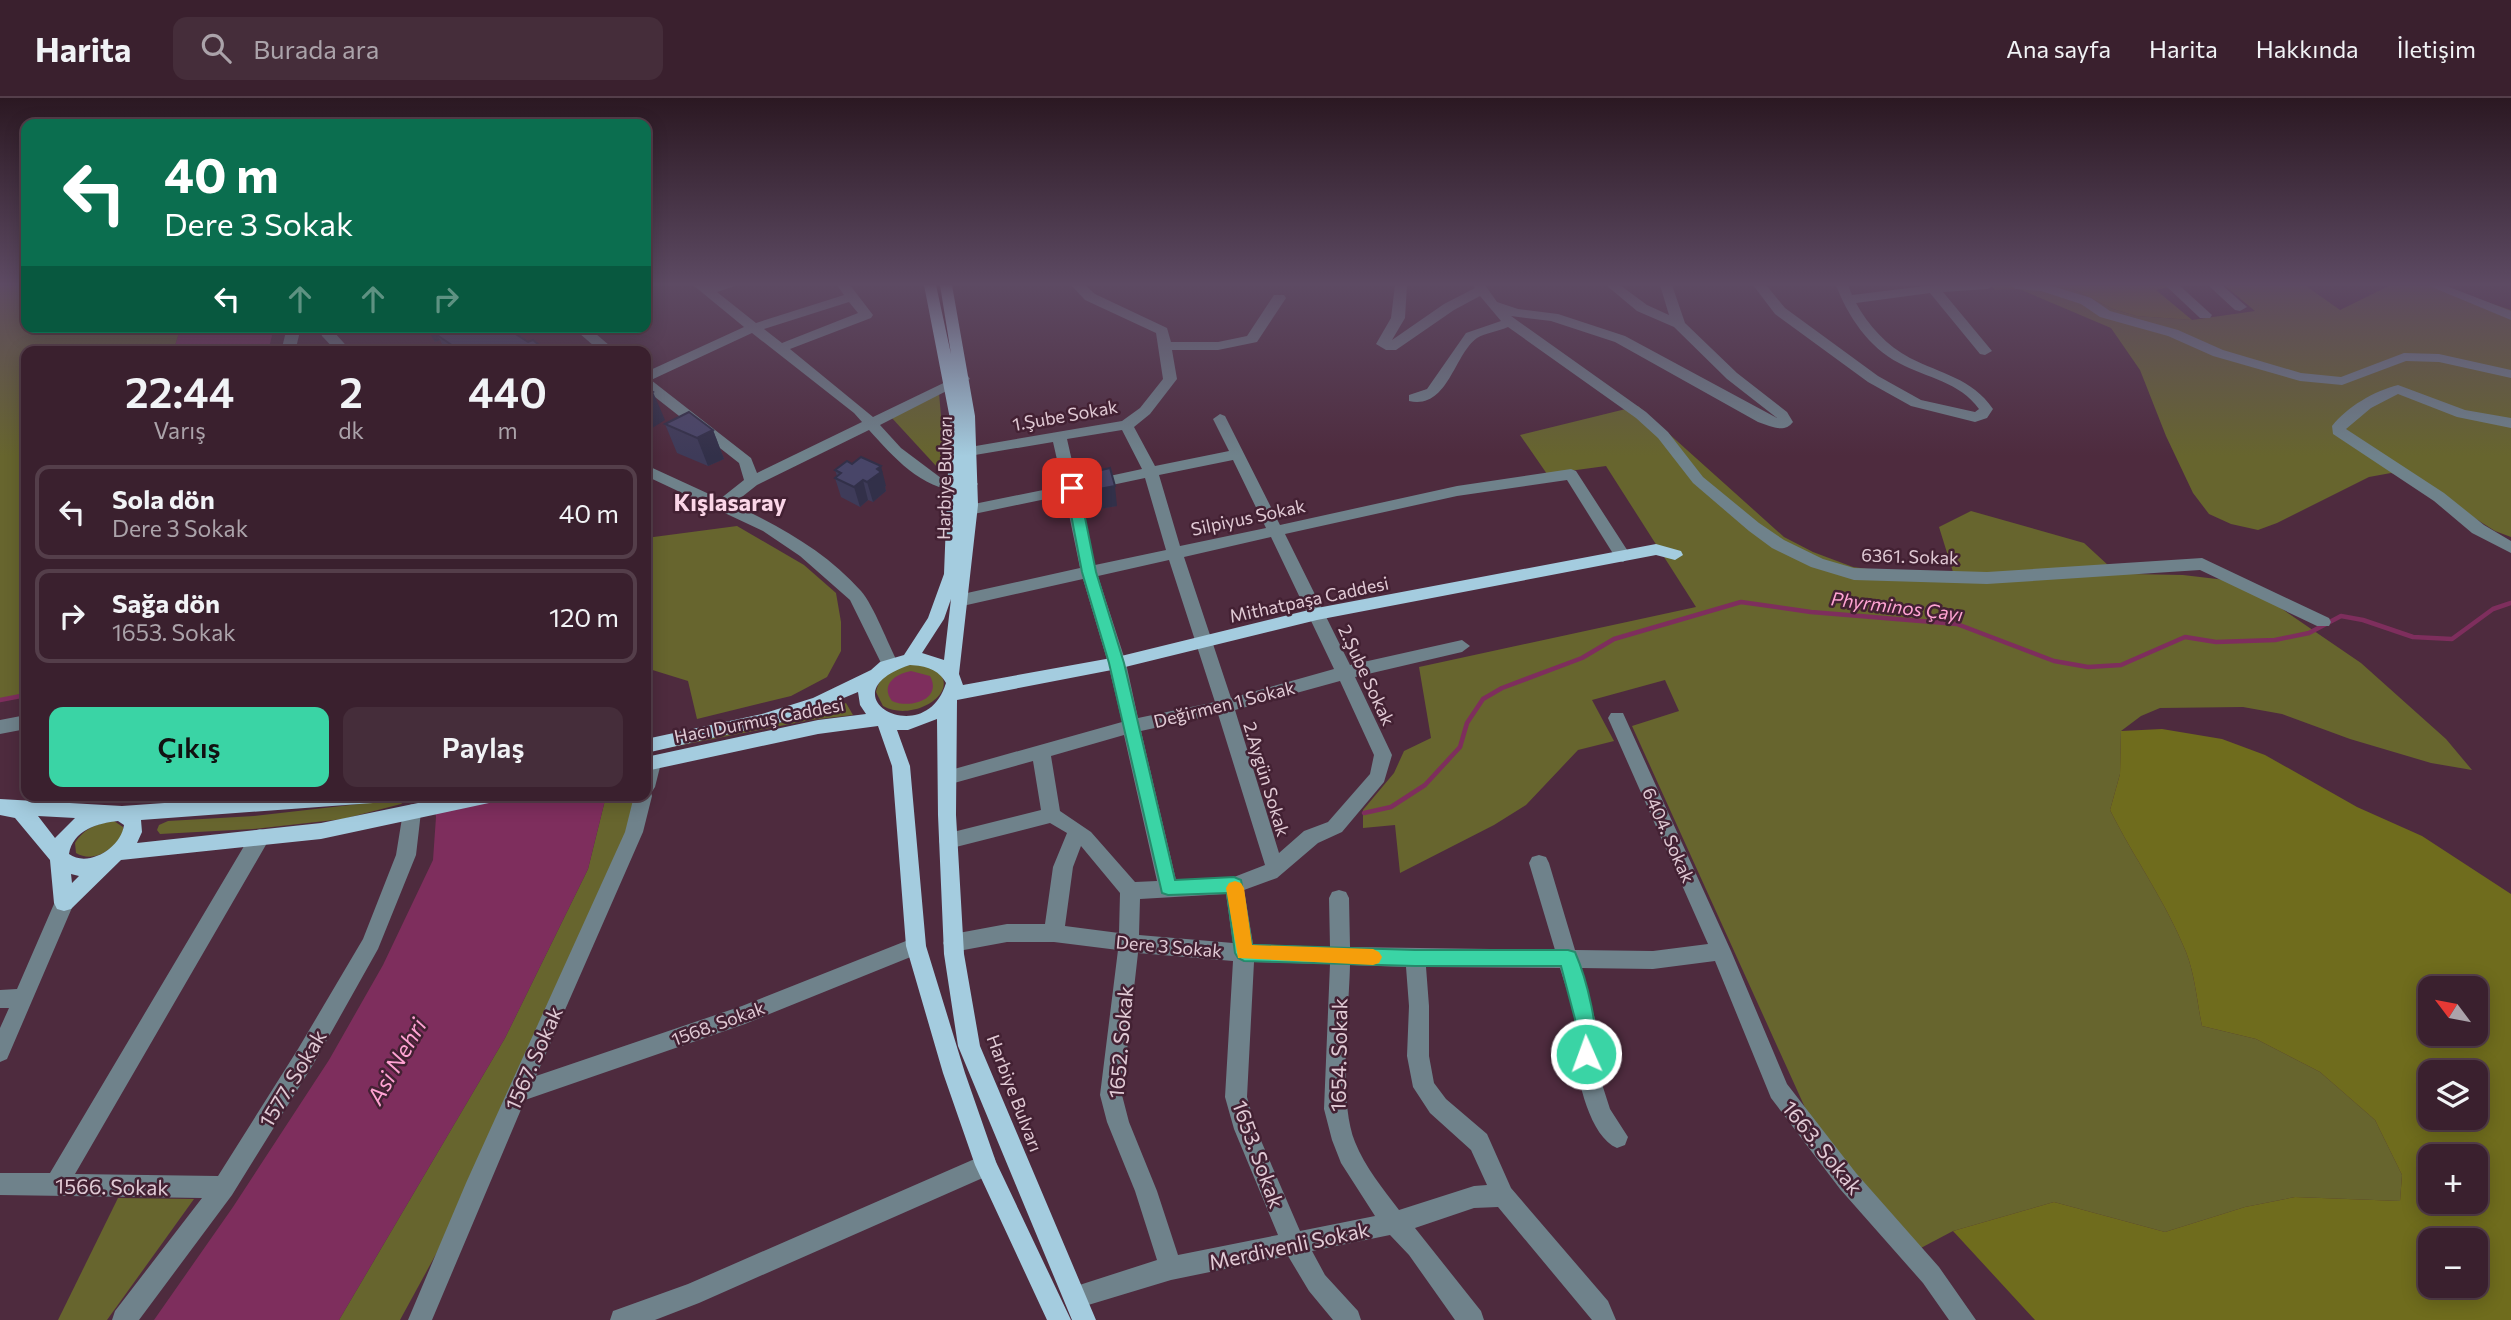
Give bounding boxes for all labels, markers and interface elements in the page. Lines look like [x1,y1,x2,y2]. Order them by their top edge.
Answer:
search box [173,17,663,80]
text: Harita [35,28,131,69]
icon: search [197,29,235,67]
text: Burada ara [253,33,379,64]
text: Ana sayfa [2006,34,2111,63]
text: Harita [2149,34,2218,63]
text: Hakkında [2256,34,2359,63]
text: İletişim [2397,34,2476,63]
text: 40 m [164,143,279,203]
icon: left [49,147,140,238]
text: Dere 3 Sokak [164,203,353,243]
icon: left [208,280,246,318]
icon: ahead [281,280,319,318]
icon: ahead [354,280,392,318]
icon: right [427,280,465,318]
text: 22:44 [125,365,234,417]
text: 2 [339,365,363,417]
text: 440 [468,365,547,417]
street label: 1.Şube Sokak [1011,395,1120,435]
text: Varış [154,416,206,444]
text: dk [338,416,364,444]
text: m [497,416,518,444]
street label: Harbiye Bulvarı [932,416,956,540]
pin [1042,458,1102,518]
icon: arrive [1053,469,1091,507]
text: Sola dön [112,483,215,514]
district label: Kışlasaray [674,487,786,516]
icon: left [53,493,91,531]
street label: Silpiyus Sokak [1189,494,1307,540]
text: 40 m [559,497,619,528]
text: Dere 3 Sokak [112,514,248,542]
street label: 6361. Sokak [1861,543,1959,569]
street label: Mithatpaşa Caddesi [1227,571,1391,627]
water label: Phyrminos Çayı [1830,586,1964,626]
text: Sağa dön [112,587,220,618]
icon: right [53,597,91,635]
text: 120 m [549,601,619,632]
text: 1653. Sokak [112,618,236,646]
street label: 2.Şube Sokak [1334,621,1400,729]
street label: Değirmen 1 Sokak [1151,676,1297,732]
street label: Hacı Durmuş Caddesi [672,693,846,747]
button: Çıkış [49,707,329,787]
button: Paylaş [343,707,623,787]
street label: 2.Aygün Sokak [1239,719,1295,839]
street label: 6404. Sokak [1638,784,1700,886]
street label: Dere 3 Sokak [1115,930,1223,962]
north arrow [2418,976,2488,1046]
map controls [2418,976,2488,1298]
street label: 1652. Sokak [1103,985,1137,1099]
street label: 1568. Sokak [668,996,768,1050]
street label: 1654. Sokak [1325,998,1351,1112]
street label: 1567. Sokak [499,1002,567,1114]
water label: Asi Nehri [360,1012,432,1110]
position arrow [1549,1017,1623,1091]
street label: 1577. Sokak [253,1025,331,1131]
street label: Harbiye Bulvarı [983,1031,1047,1155]
button: layers [2418,1060,2488,1130]
street label: 1663. Sokak [1778,1095,1868,1199]
street label: 1653. Sokak [1228,1097,1290,1211]
button: + [2418,1144,2488,1214]
street label: 1566. Sokak [55,1173,169,1199]
street label: Merdivenli Sokak [1206,1216,1372,1274]
button: − [2418,1228,2488,1298]

